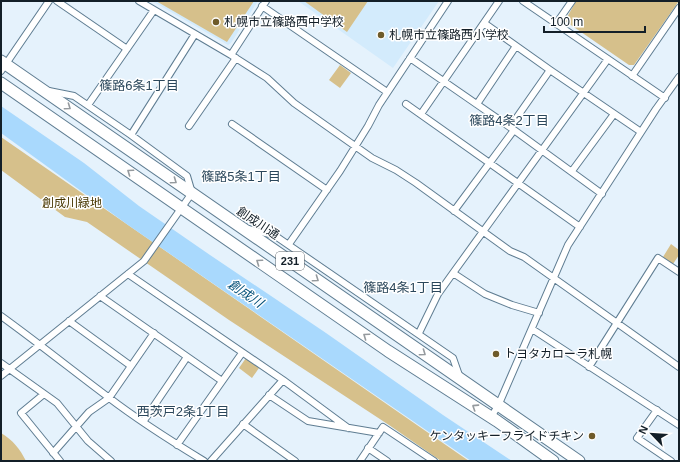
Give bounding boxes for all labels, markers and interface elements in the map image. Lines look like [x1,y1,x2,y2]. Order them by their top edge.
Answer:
scale bar [544,8,645,34]
place label: 札幌市立篠路西中学校 [224,15,344,29]
text: 100 m [550,15,583,29]
marker: 札幌市立篠路西中学校 [211,17,221,27]
place label: 札幌市立篠路西小学校 [389,28,509,42]
marker: 札幌市立篠路西小学校 [376,30,386,40]
district label: 篠路6条1丁目 [99,78,179,93]
one-way arrow [63,102,70,109]
district label: 篠路4条2丁目 [469,113,549,128]
district label: 篠路5条1丁目 [201,169,281,184]
one-way arrow [127,170,134,177]
one-way arrow [170,176,177,183]
park label: 創成川緑地 [42,196,102,210]
street label: 創成川通 [234,204,282,242]
road number: 231 [276,252,304,270]
one-way arrow [257,260,264,267]
one-way arrow [312,274,319,281]
water label: 創成川 [225,276,268,312]
district label: 篠路4条1丁目 [363,280,443,295]
one-way arrow [363,333,370,341]
place label: トヨタカローラ札幌 [504,347,612,361]
one-way arrow [419,348,426,356]
marker: トヨタカローラ札幌 [491,349,501,359]
district label: 西茨戸2条1丁目 [137,404,229,419]
one-way arrow [472,404,479,412]
north arrow [632,414,672,454]
text: N [636,424,650,436]
place label: ケンタッキーフライドチキン [429,429,584,443]
marker: ケンタッキーフライドチキン [587,431,597,441]

